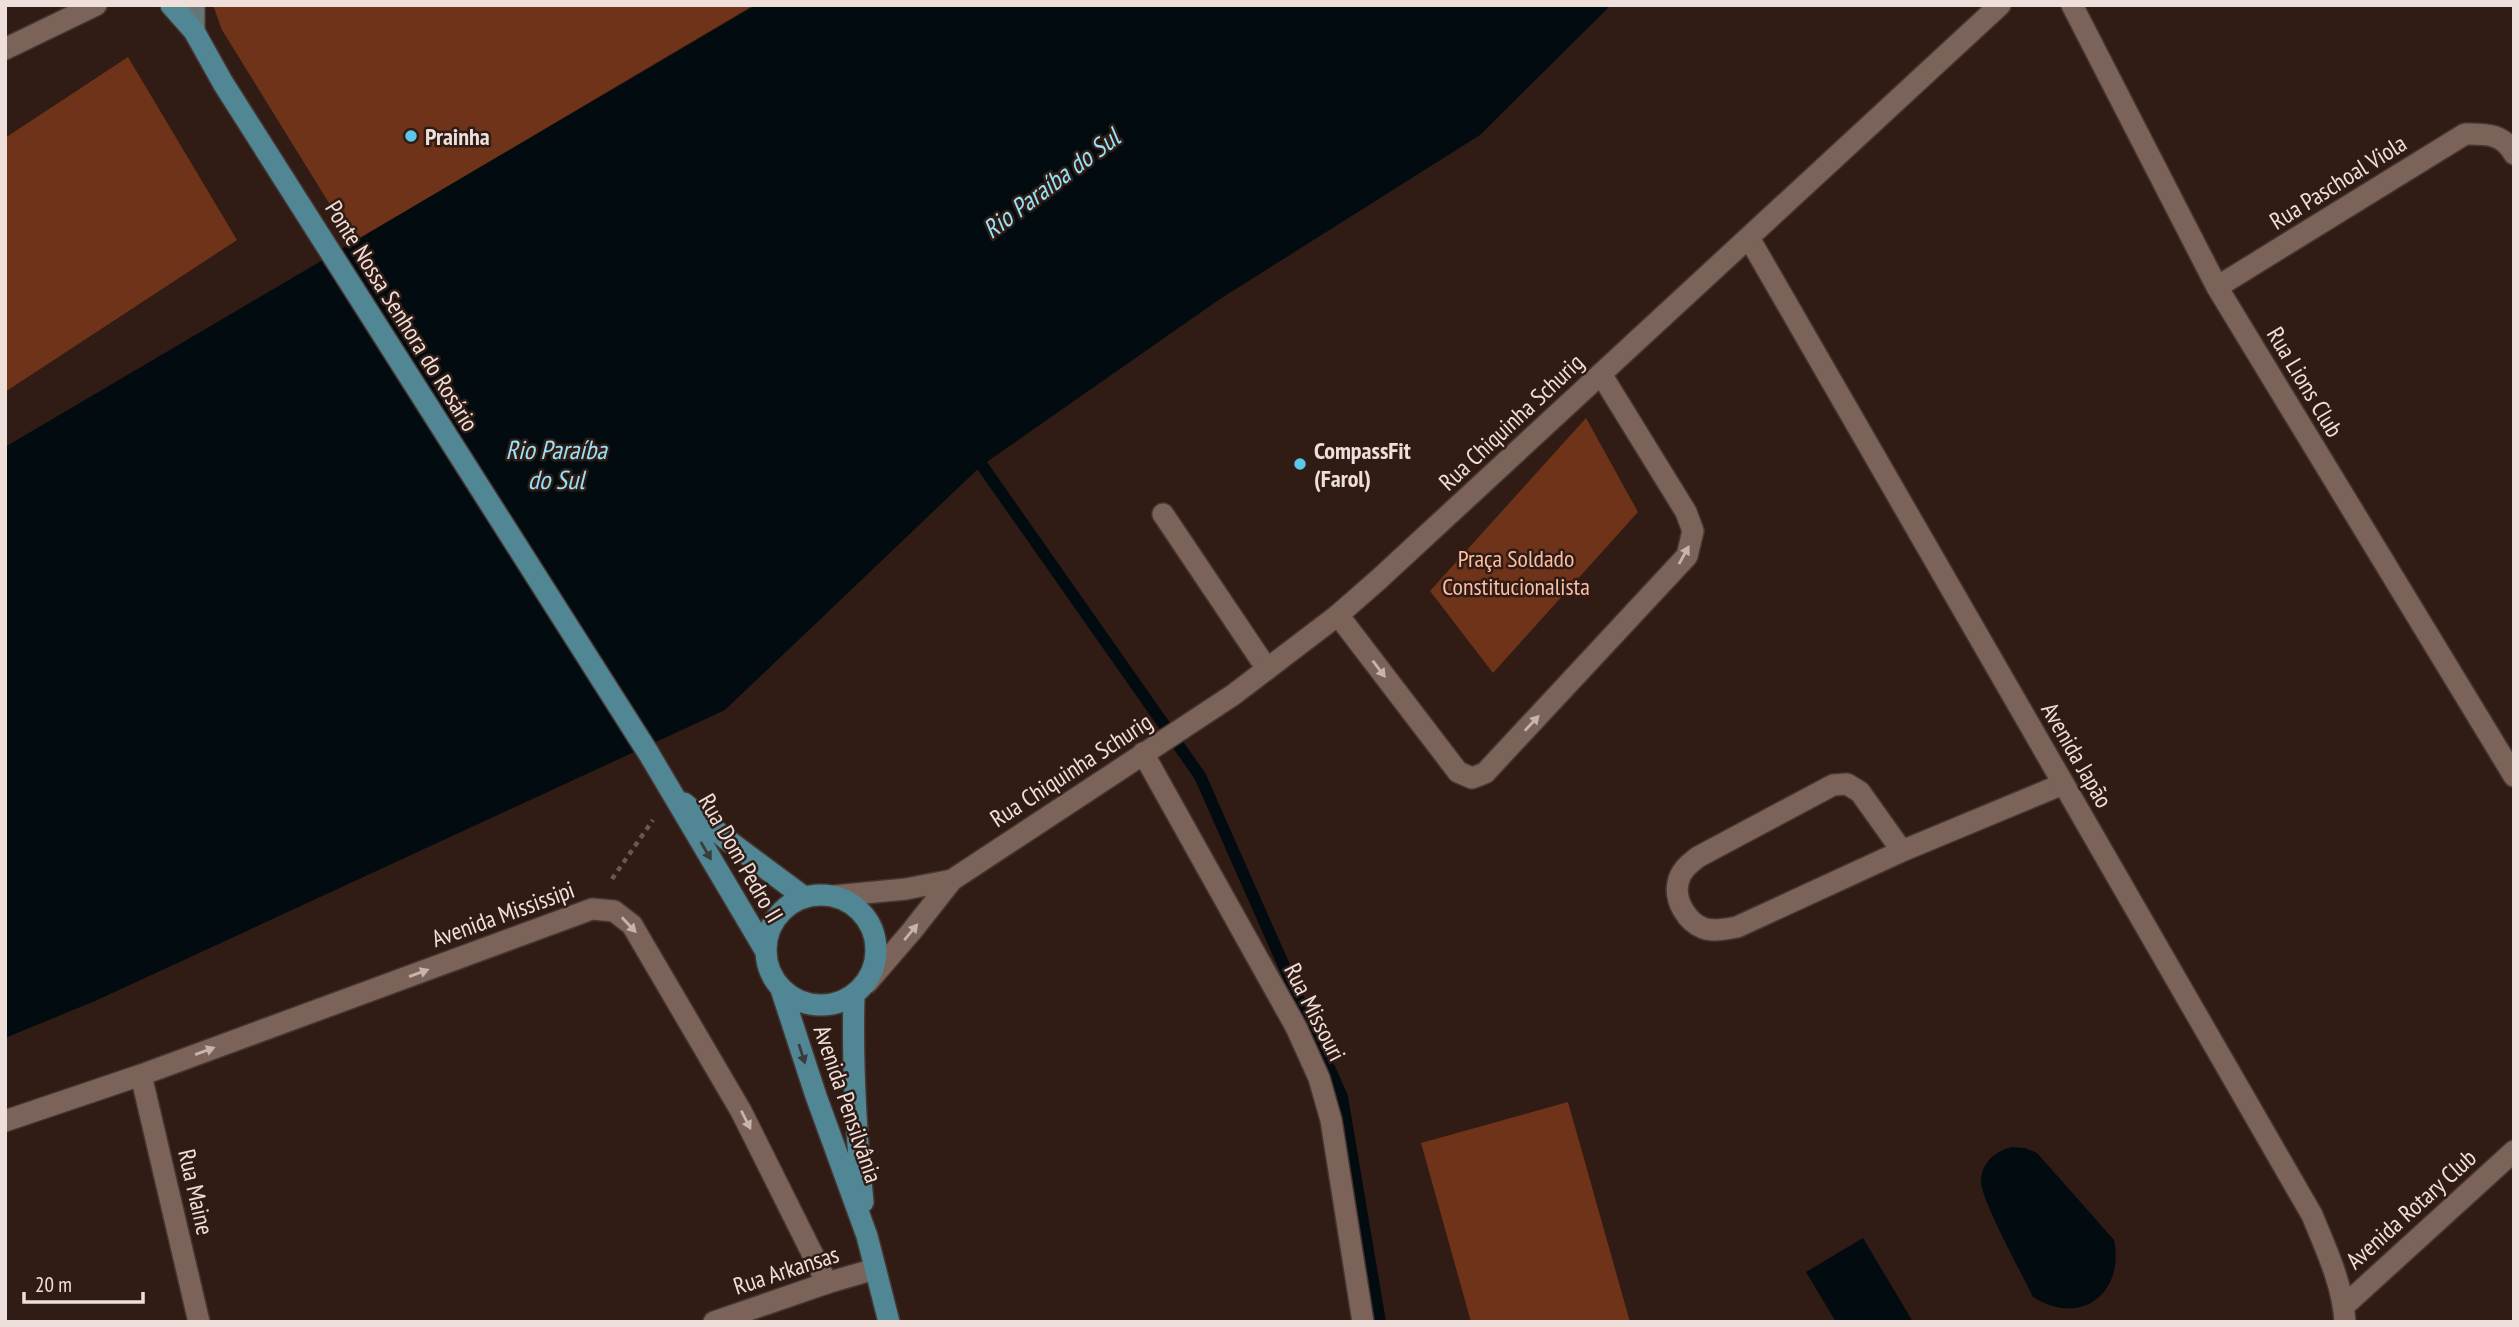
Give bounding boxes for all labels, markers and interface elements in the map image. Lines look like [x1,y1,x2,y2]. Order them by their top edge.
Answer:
water label: Rio Paraíba do Sul [976,119,1128,245]
place label: Prainha [425,121,490,152]
marker: Prainha [403,128,419,144]
street label: Rua Paschoal Viola [2264,128,2412,236]
street label: Ponte Nossa Senhora do Rosário [318,195,486,437]
street label: Rua Lions Club [2260,321,2350,443]
street label: Rua Chiquinha Schurig [1432,347,1590,497]
water label: Rio Paraíba do Sul [505,433,608,496]
place label: CompassFit (Farol) [1314,435,1411,494]
marker: CompassFit (Farol) [1292,456,1308,472]
park label: Praça Soldado Constitucionalista [1442,543,1590,602]
one-way arrow [1678,545,1690,565]
one-way arrow [1372,660,1386,678]
street label: Avenida Japão [2034,697,2120,813]
street label: Rua Chiquinha Schurig [984,706,1158,834]
one-way arrow [1523,715,1539,732]
street label: Rua Dom Pedro II [692,788,790,928]
one-way arrow [700,842,713,861]
street label: Avenida Mississipi [427,874,579,954]
one-way arrow [621,916,637,934]
one-way arrow [903,924,918,942]
street label: Rua Missouri [1277,958,1353,1066]
one-way arrow [409,967,430,978]
street label: Avenida Pensilvânia [807,1021,889,1187]
one-way arrow [797,1044,808,1065]
one-way arrow [195,1045,216,1056]
one-way arrow [740,1110,751,1130]
street label: Avenida Rotary Club [2339,1142,2483,1276]
street label: Rua Maine [171,1146,221,1238]
street label: Rua Arkansas [729,1238,843,1302]
scale bar [24,1260,144,1304]
text: 20 m [35,1271,72,1298]

